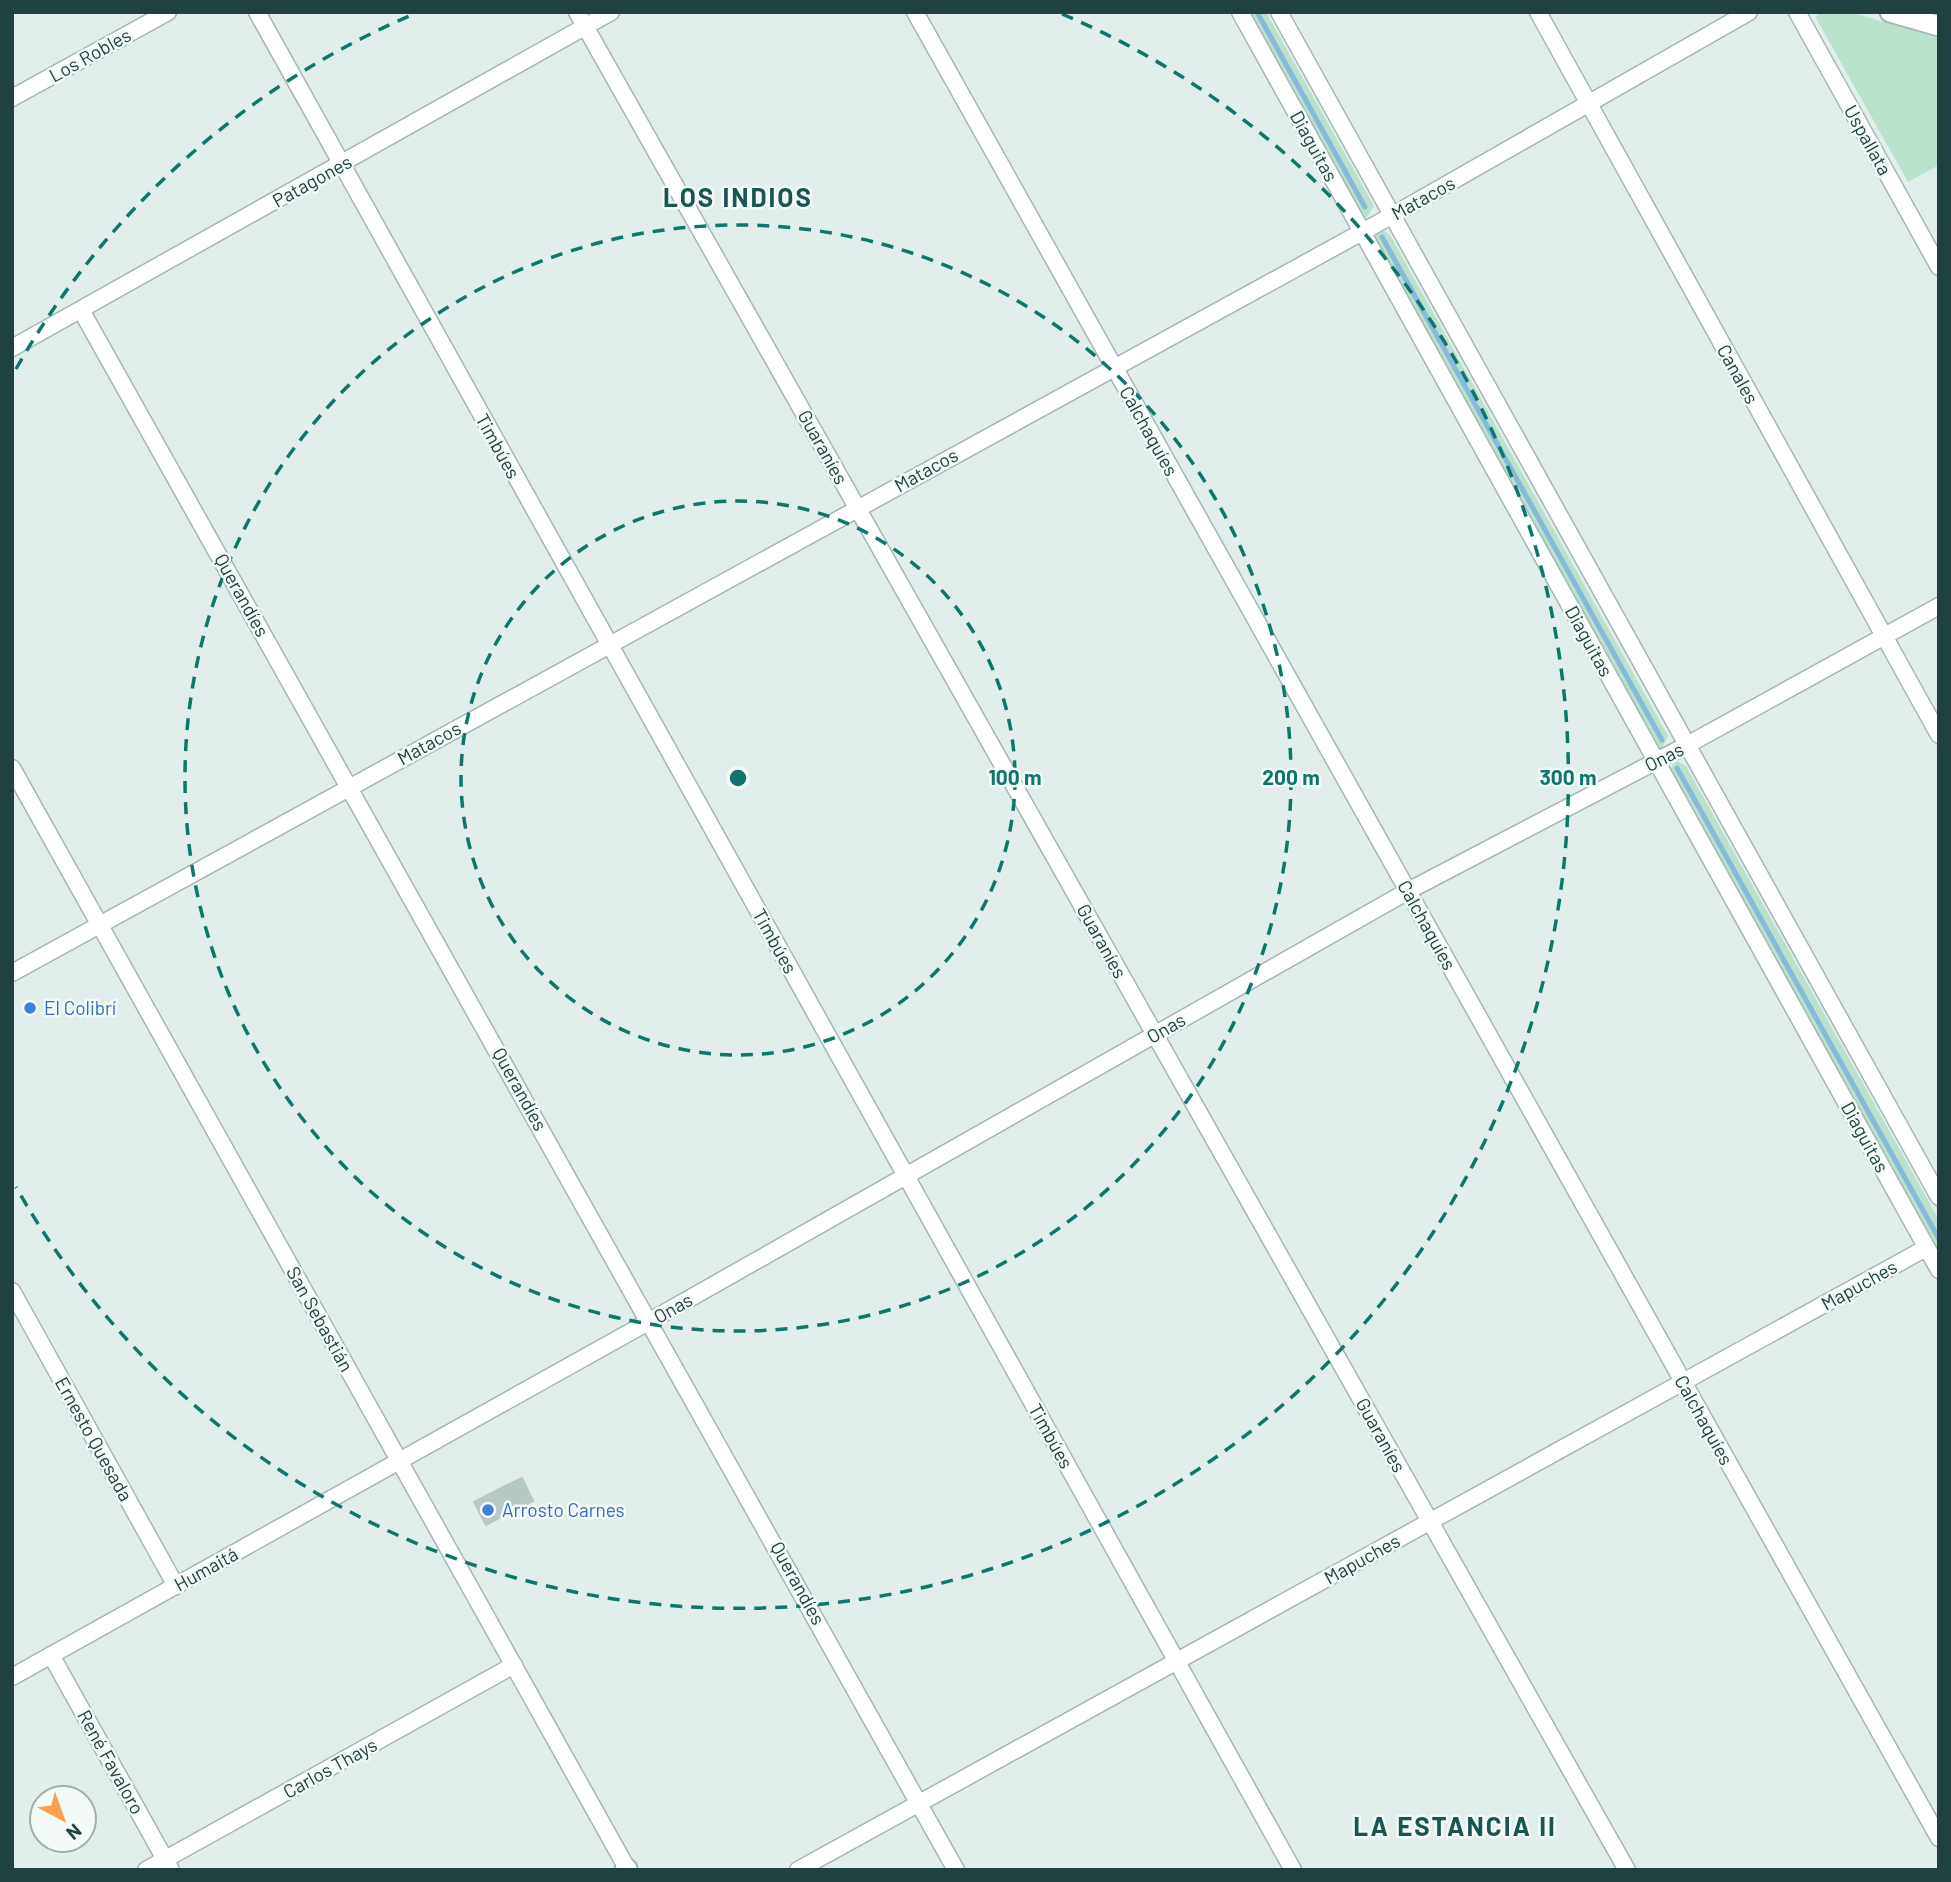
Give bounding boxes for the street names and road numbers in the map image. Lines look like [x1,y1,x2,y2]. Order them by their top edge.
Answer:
street label: Los Robles [45,23,135,86]
street label: Uspallata [1840,101,1897,179]
street label: Diaguitas [1286,106,1343,185]
street label: Patagones [268,149,355,212]
street label: Matacos [1387,171,1459,224]
street label: Canales [1713,340,1764,408]
street label: Calchaquíes [1115,382,1184,480]
street label: Guaraníes [794,406,853,488]
street label: Timbúes [471,409,526,482]
street label: Matacos [890,443,962,496]
street label: Querandíes [210,549,275,640]
street label: Diaguitas [1561,601,1618,680]
street label: Matacos [393,716,465,769]
street label: Onas [1640,737,1687,776]
street label: Calchaquíes [1393,876,1462,974]
street label: Guaraníes [1073,900,1132,982]
street label: Timbúes [748,904,803,977]
street label: Onas [1142,1007,1189,1048]
street label: Querandíes [488,1043,553,1134]
street label: Diaguitas [1837,1097,1894,1176]
street label: Mapuches [1817,1254,1901,1315]
street label: San Sebastián [282,1262,359,1375]
street label: Onas [649,1287,696,1328]
street label: Calchaquíes [1670,1371,1739,1469]
street label: Ernesto Quesada [51,1373,138,1505]
street label: Guaraníes [1352,1394,1411,1476]
street label: Timbúes [1024,1399,1079,1472]
street label: Mapuches [1320,1528,1404,1589]
street label: Querandíes [766,1537,831,1628]
street label: Humaitá [170,1542,242,1595]
street label: René Favaloro [73,1705,150,1818]
street label: Carlos Thays [279,1732,381,1803]

